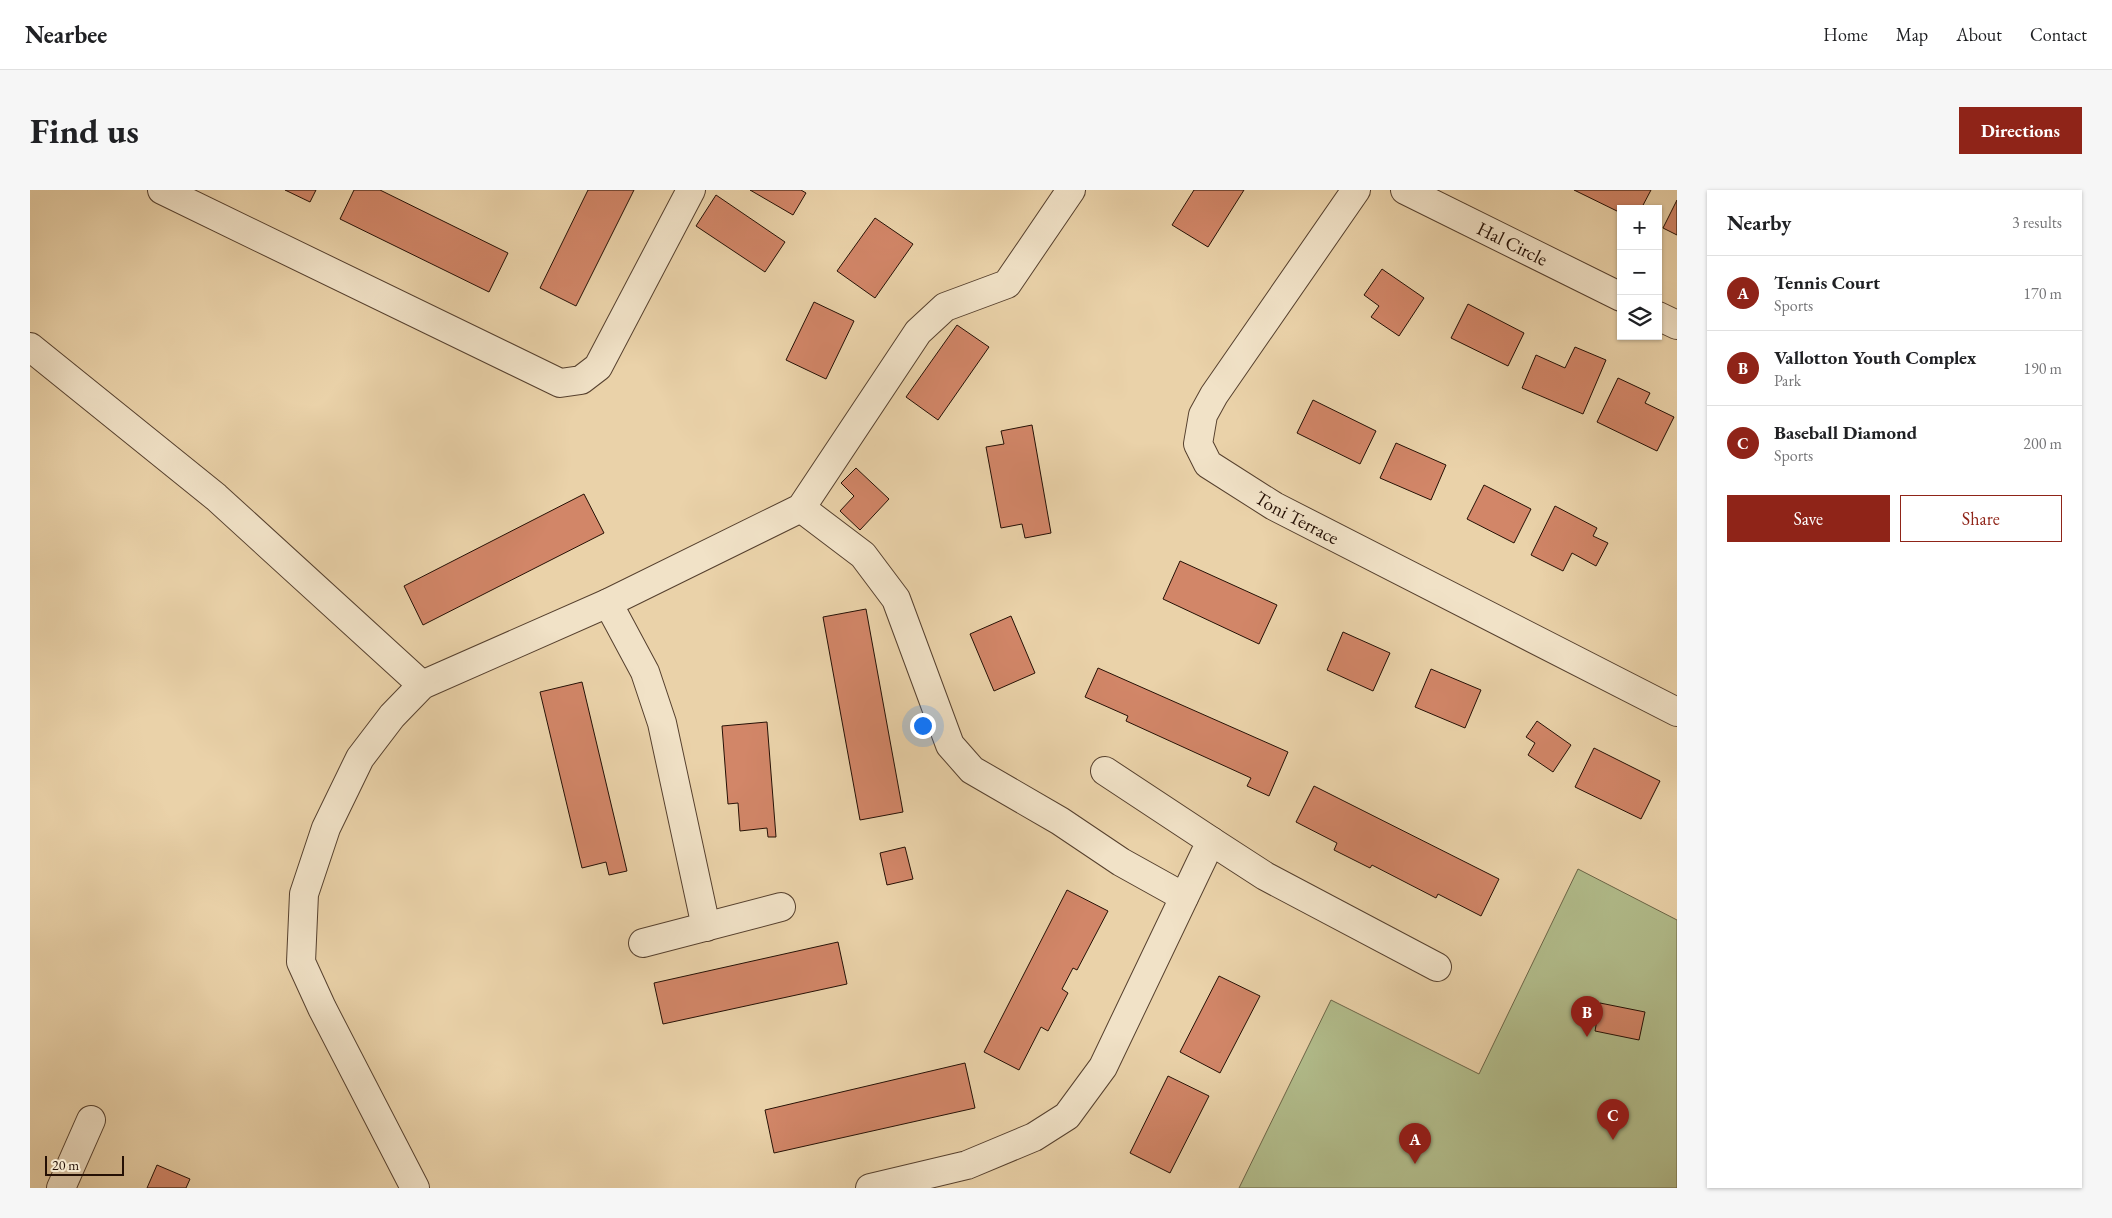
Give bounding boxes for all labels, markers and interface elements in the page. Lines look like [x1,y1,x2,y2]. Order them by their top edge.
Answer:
text: Nearbee [25,19,107,50]
text: Home [1823,23,1868,46]
text: Map [1896,23,1928,46]
text: About [1956,23,2002,46]
text: Contact [2030,23,2087,46]
button: Directions [1959,107,2082,154]
text: Find us [30,108,139,153]
map controls [1617,205,1662,340]
button: + [1617,205,1662,250]
text: Nearby [1727,209,1791,236]
text: 3 results [2012,212,2062,233]
street label: Hal Circle [1473,216,1552,272]
button: − [1617,250,1662,295]
text: Tennis Court [1774,270,1880,295]
text: A [1737,283,1749,304]
text: 170 m [2023,283,2062,304]
button: layers [1617,295,1662,340]
text: Sports [1774,295,1813,316]
text: Vallotton Youth Complex [1774,345,1976,370]
text: B [1738,358,1748,379]
text: 190 m [2023,358,2062,379]
text: Park [1774,370,1801,391]
text: Baseball Diamond [1774,420,1917,445]
text: C [1737,433,1749,454]
text: 200 m [2023,433,2062,454]
text: Sports [1774,445,1813,466]
street label: Toni Terrace [1250,485,1343,550]
button: Save [1727,495,1890,542]
button: Share [1900,495,2062,542]
your location [910,713,936,739]
pin: B [1571,996,1603,1037]
pin: C [1597,1099,1629,1140]
pin: A [1399,1123,1431,1164]
scale bar [45,1153,124,1176]
text: 20 m [52,1156,79,1174]

